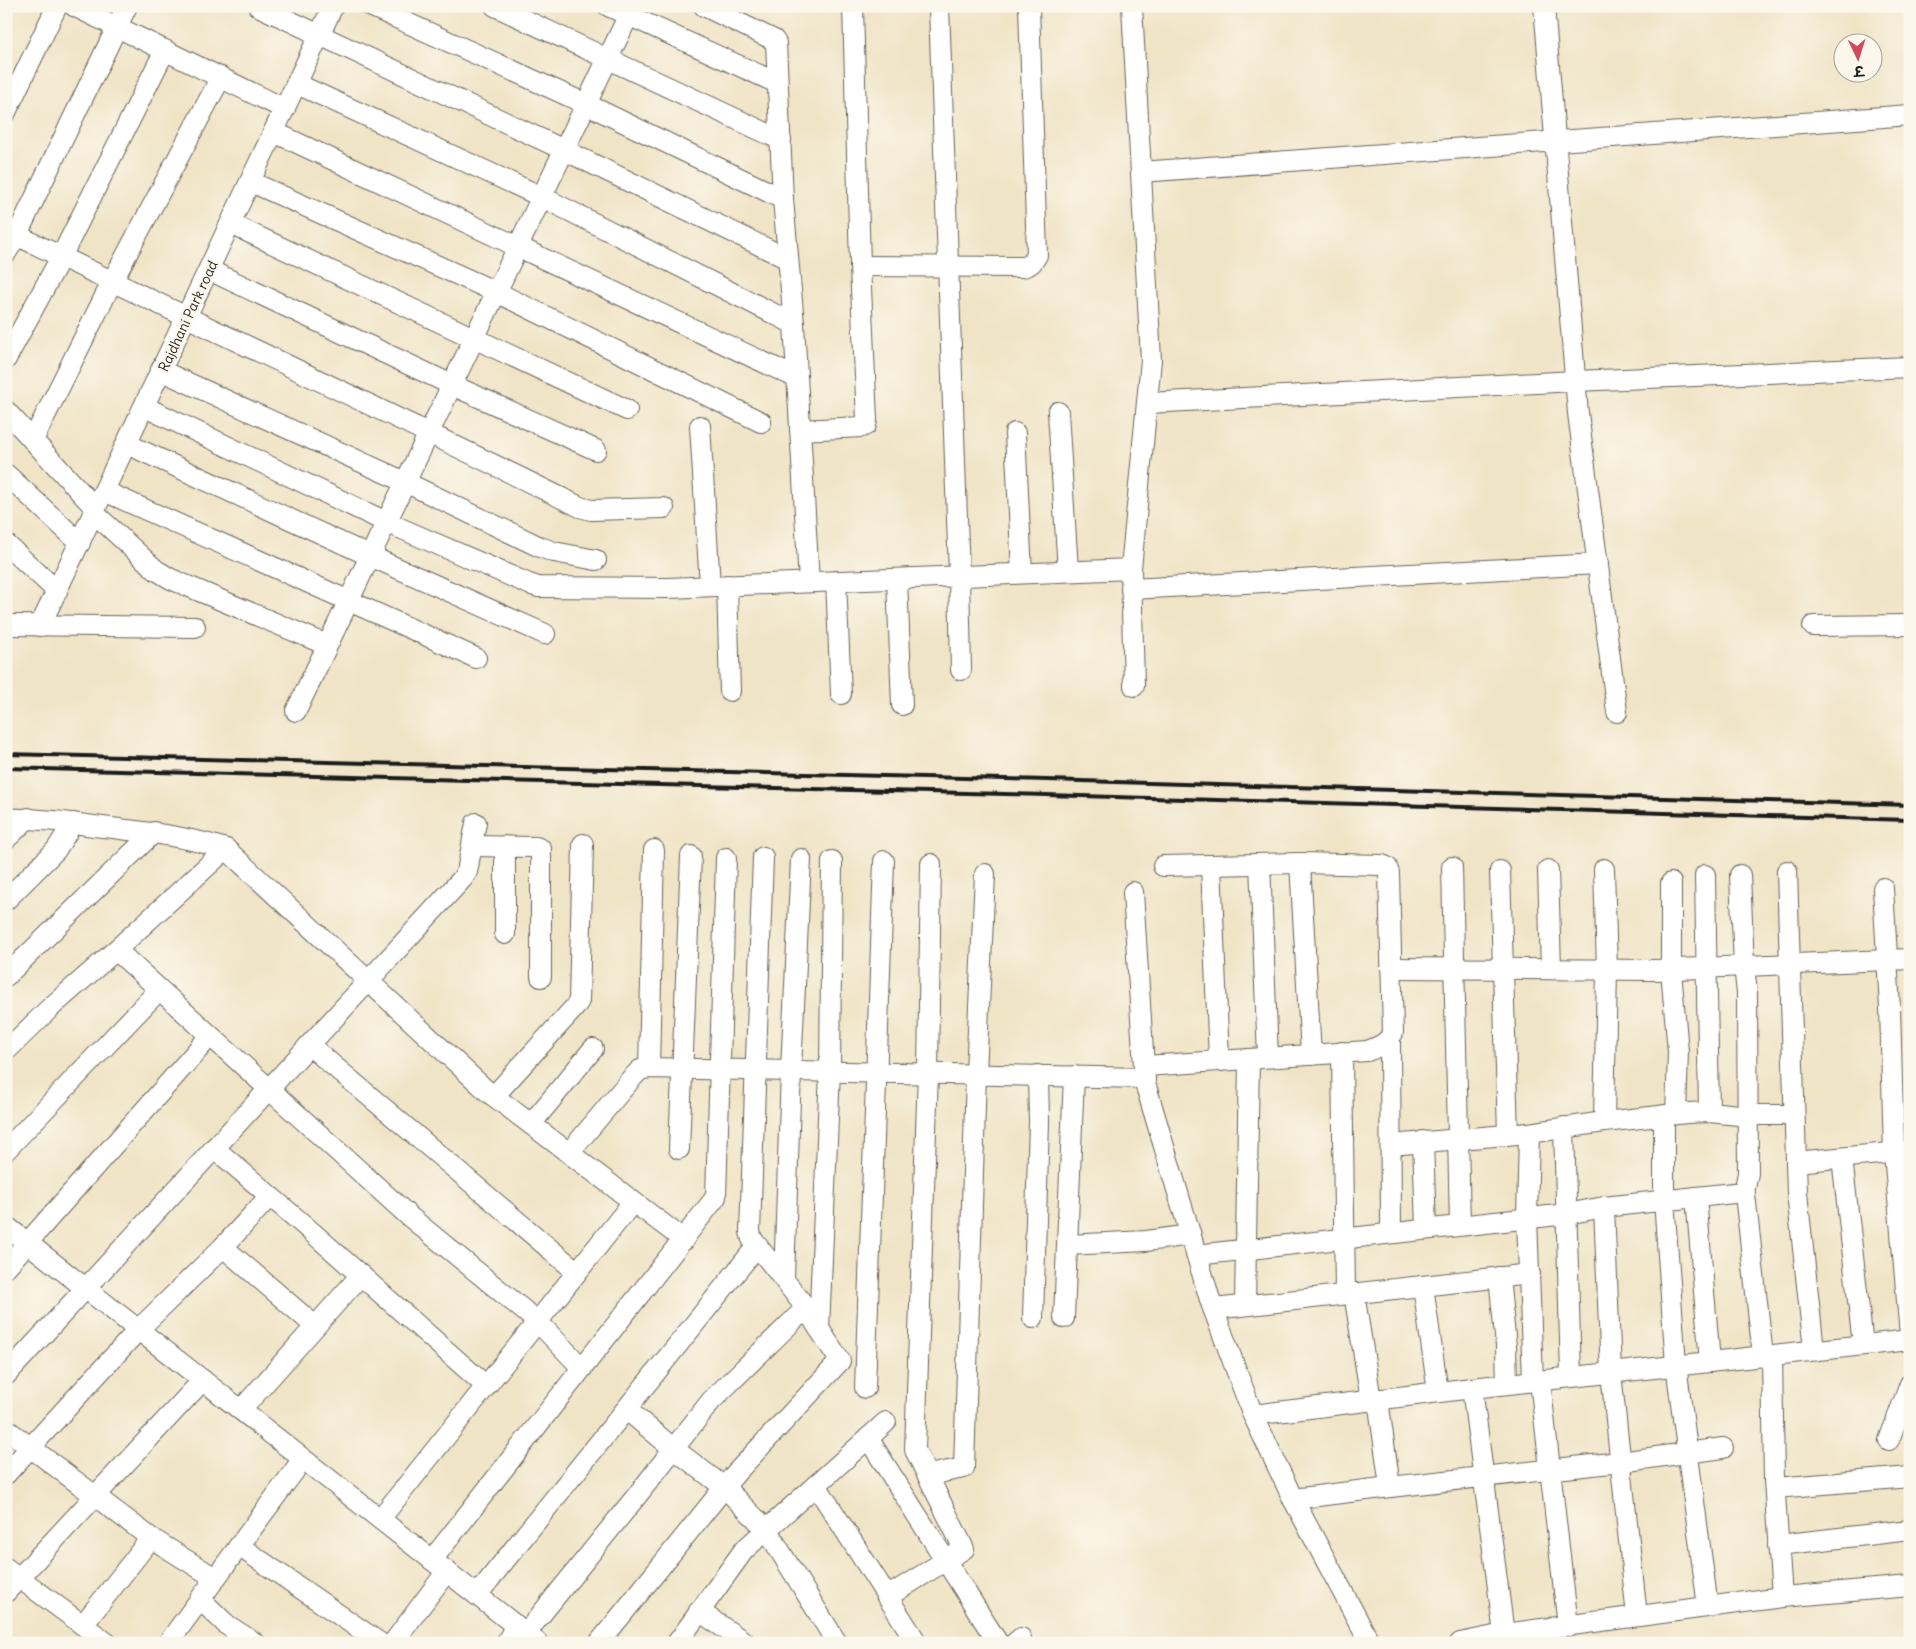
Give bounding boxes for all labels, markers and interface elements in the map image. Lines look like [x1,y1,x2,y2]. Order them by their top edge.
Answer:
north arrow [1834,32,1884,82]
text: उ [1852,62,1866,80]
street label: Rajdhani Park road [154,257,222,375]

